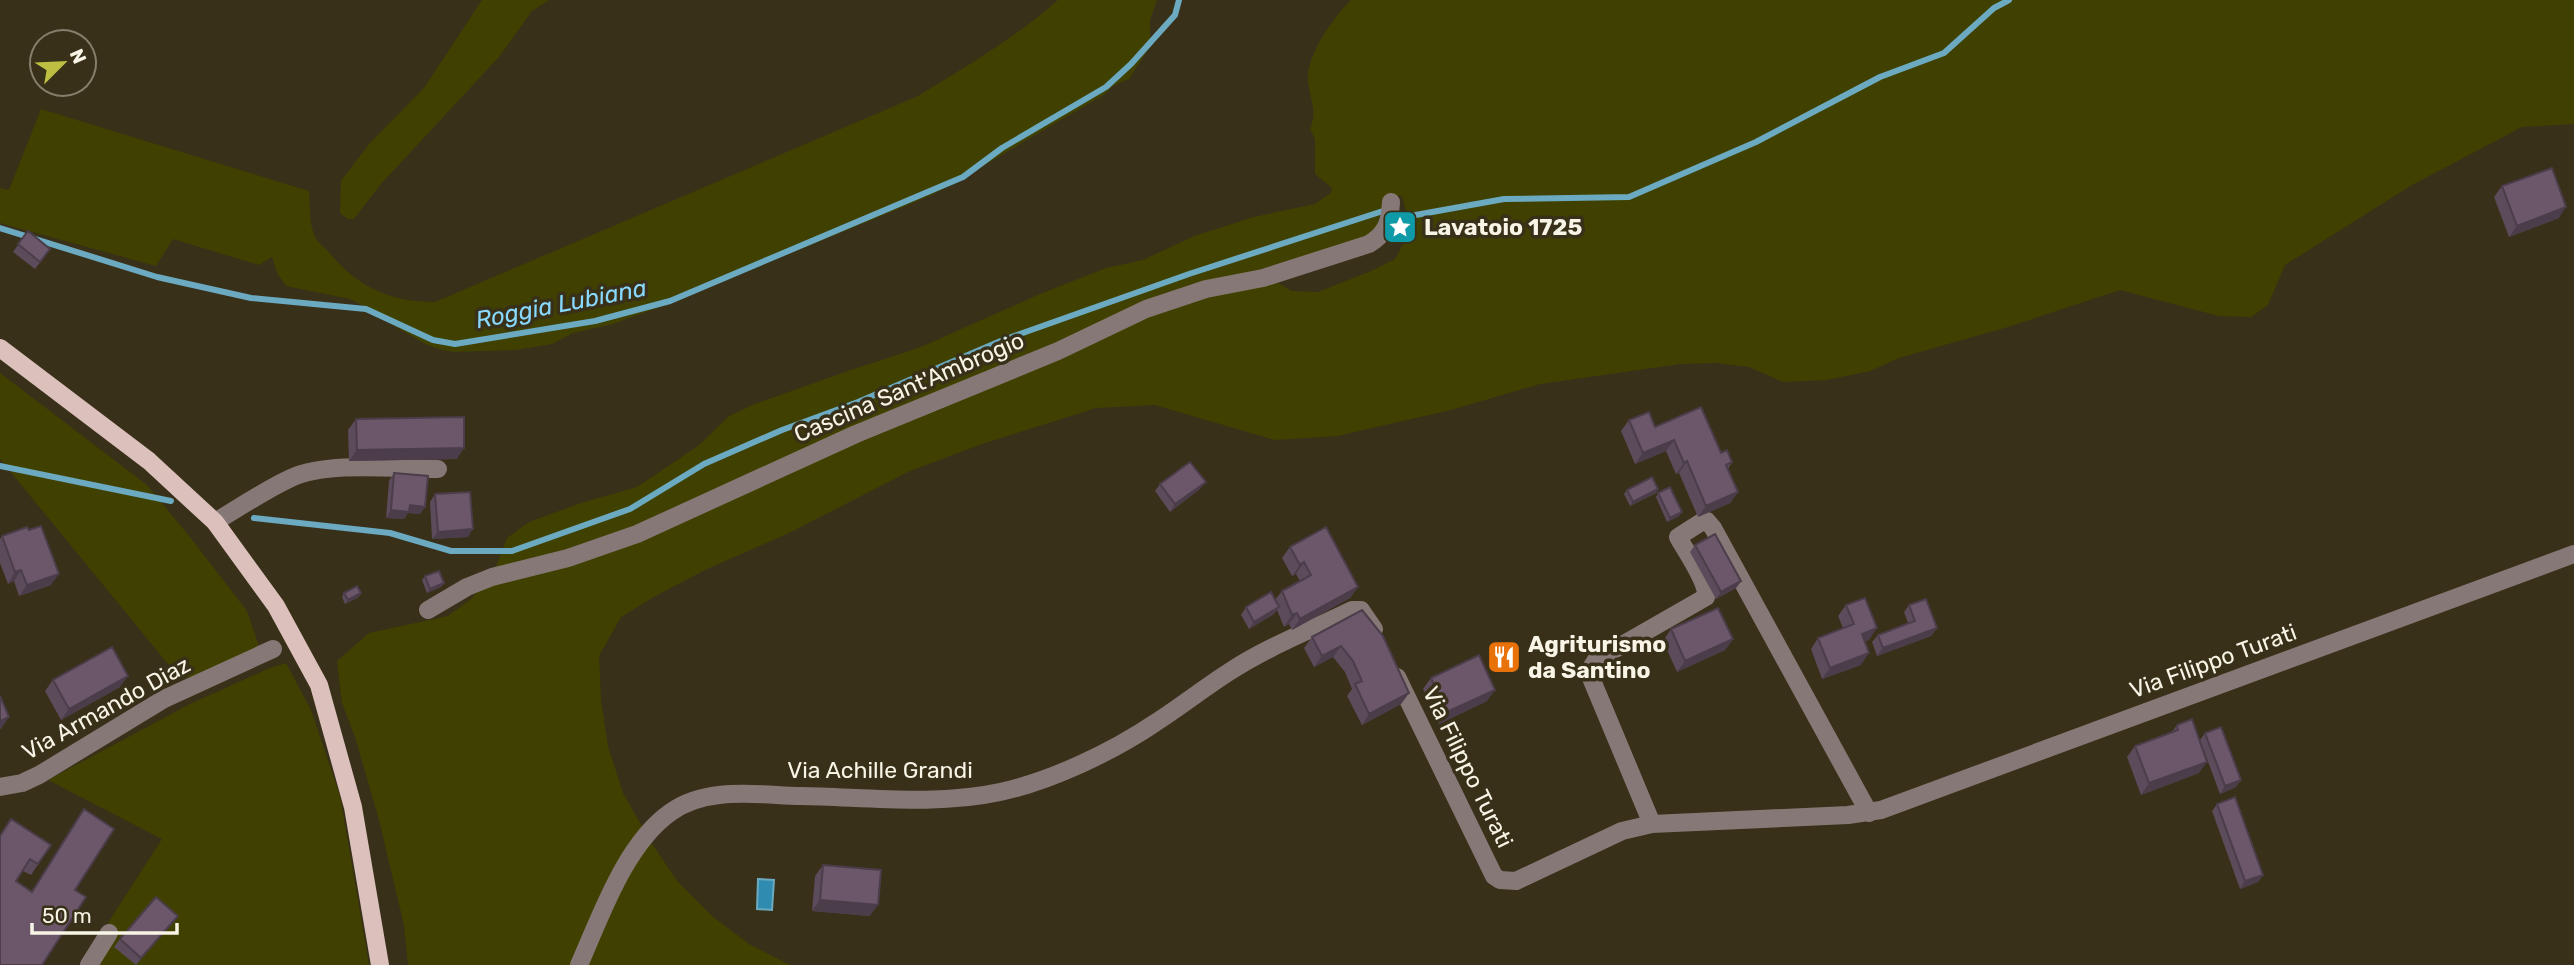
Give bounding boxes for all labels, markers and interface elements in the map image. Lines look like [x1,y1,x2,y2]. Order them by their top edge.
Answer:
north arrow [28,28,98,98]
text: N [65,45,91,67]
place icon: Lavatoio 1725 [1381,208,1419,246]
place label: Lavatoio 1725 [1424,213,1582,241]
water label: Roggia Lubiana [473,274,649,334]
street label: Cascina Sant'Ambrogio [790,326,1028,448]
street label: Via Filippo Turati [2126,618,2300,704]
place label: Agriturismo da Santino [1528,630,1666,684]
restaurant icon: Agriturismo da Santino [1485,638,1523,676]
street label: Via Armando Diaz [17,650,195,766]
street label: Via Filippo Turati [1417,682,1519,852]
street label: Via Achille Grandi [787,756,973,784]
scale bar [32,892,177,936]
text: 50 m [42,903,92,928]

